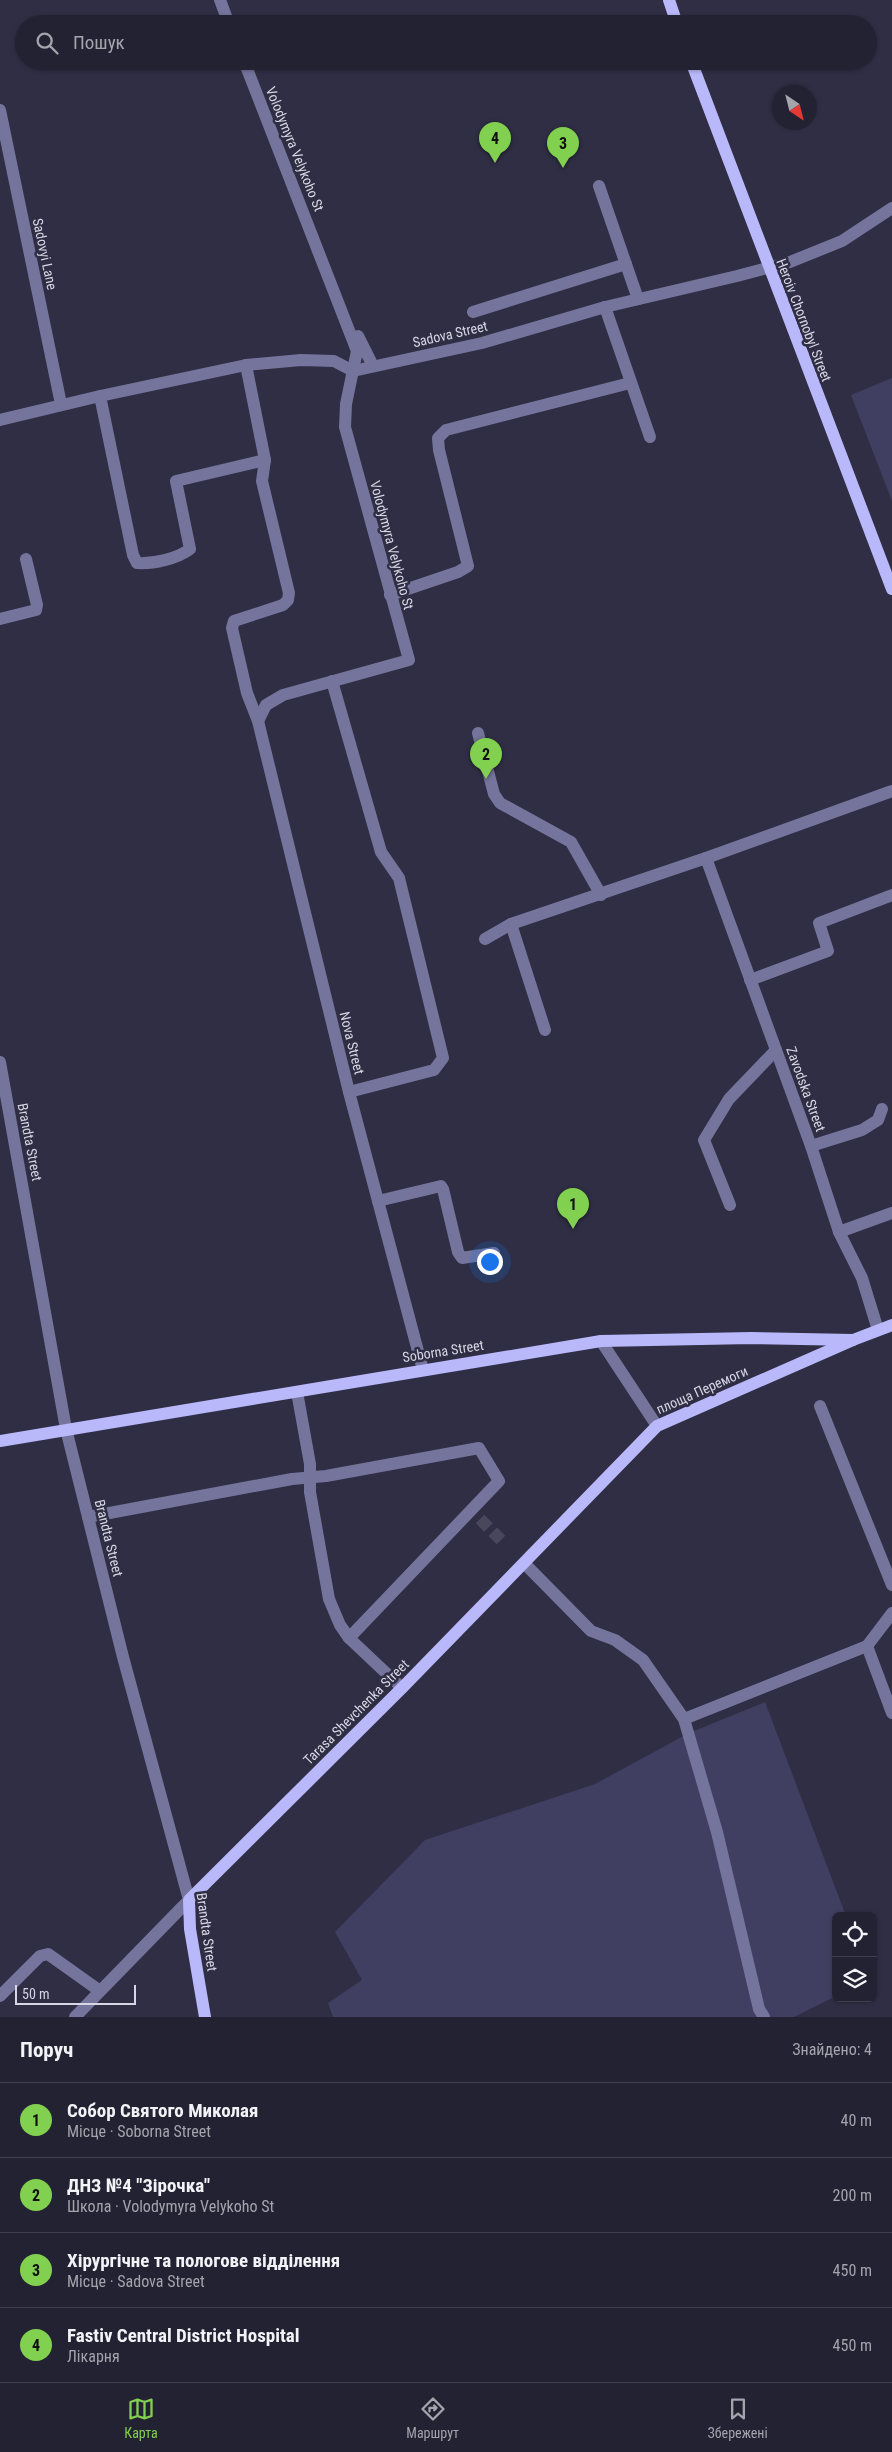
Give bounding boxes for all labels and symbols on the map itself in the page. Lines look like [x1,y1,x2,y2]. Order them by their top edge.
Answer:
street label: Volodymyra Velykoho St [263,84,327,214]
north arrow [772,85,817,130]
pin: 4 [479,122,511,163]
pin: 3 [547,127,579,168]
street label: Sadovyi Lane [30,217,60,292]
street label: Heroiv Chornobyl Street [773,256,835,384]
street label: Sadova Street [411,318,489,350]
street label: Volodymyra Velykoho St [367,479,417,611]
pin: 2 [470,738,502,779]
street label: Nova Street [336,1010,368,1076]
street label: Zavodska Street [783,1044,829,1134]
street label: Brandta Street [15,1102,45,1182]
pin: 1 [557,1188,589,1229]
your location [477,1249,503,1275]
street label: Soborna Street [401,1337,485,1365]
street label: площа Перемоги [654,1363,750,1417]
street label: Brandta Street [92,1498,126,1578]
street label: Tarasa Shevchenka Street [300,1656,412,1768]
street label: Brandta Street [194,1892,220,1972]
scale bar [15,1982,136,2005]

